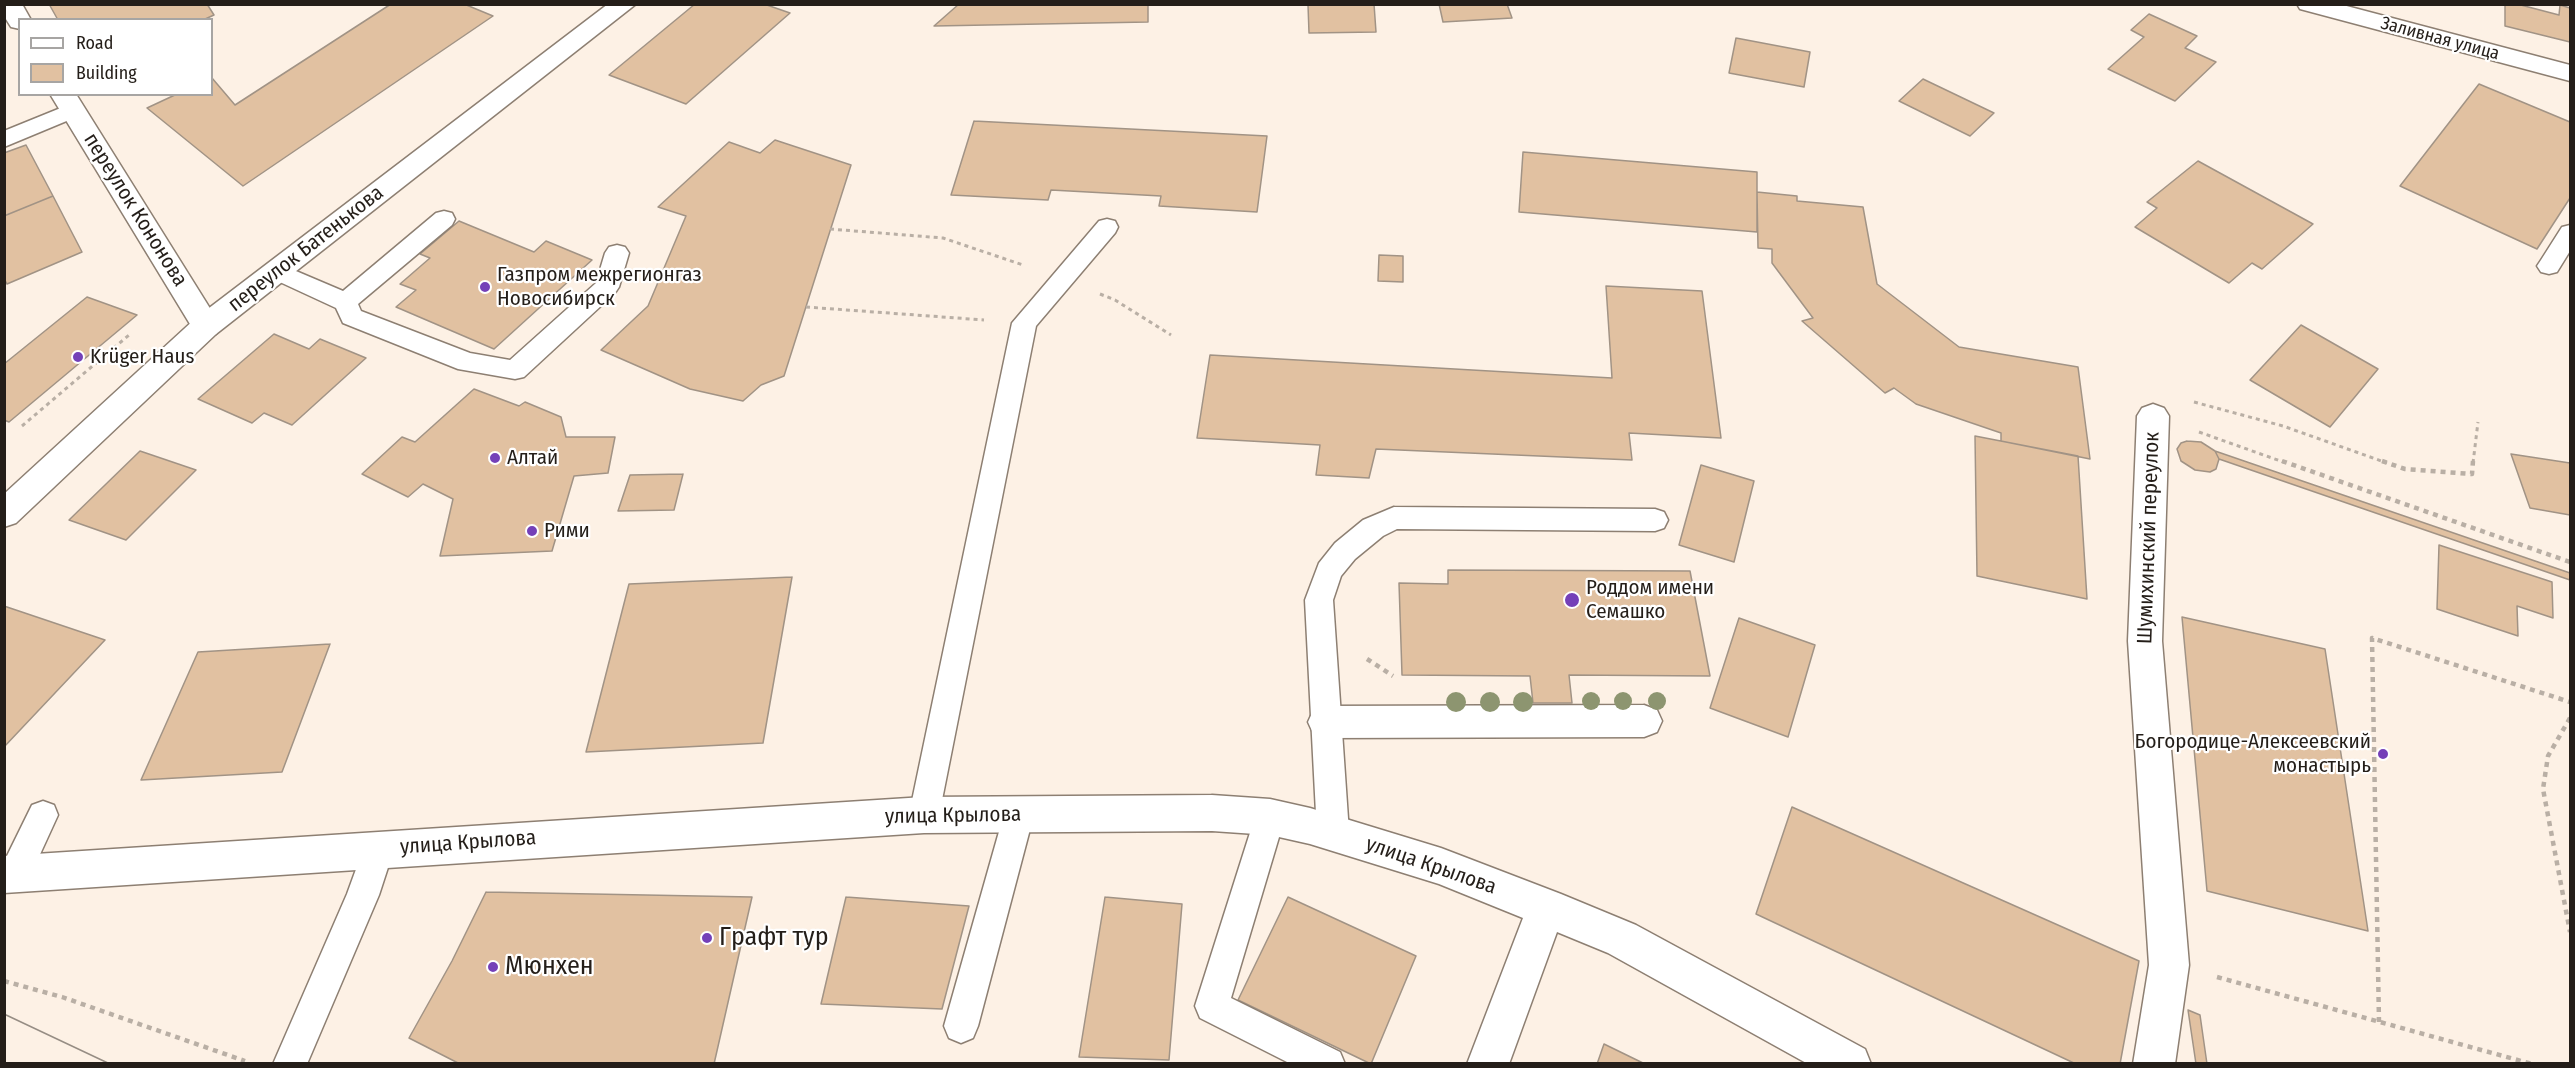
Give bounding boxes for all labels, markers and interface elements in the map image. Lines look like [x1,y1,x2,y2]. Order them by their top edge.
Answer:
street label: Заливная улица [2378,13,2502,65]
legend [18,18,213,96]
text: Road [76,32,113,54]
text: Building [76,62,137,84]
street label: переулок Кононова [78,129,192,291]
street label: переулок Батенькова [223,181,389,317]
place label: Газпром межрегионгаз Новосибирск [497,262,702,312]
marker: Газпром межрегионгаз Новосибирск [478,280,492,294]
place label: Krüger Haus [90,344,195,370]
marker: Krüger Haus [71,350,85,364]
street label: Шумихинский переулок [2133,431,2165,645]
place label: Алтай [507,445,558,471]
marker: Алтай [488,451,502,465]
place label: Рими [544,518,590,544]
marker: Рими [525,524,539,538]
place label: Роддом имени Семашко [1586,575,1714,625]
marker: Роддом имени Семашко [1563,591,1581,609]
place label: Богородице-Алексеевский монастырь [2135,729,2371,779]
marker: Богородице-Алексеевский монастырь [2376,747,2390,761]
street label: улица Крылова [885,802,1021,830]
street label: улица Крылова [399,826,537,860]
street label: улица Крылова [1362,832,1500,900]
place label: Графт тур [719,922,828,954]
marker: Графт тур [700,931,714,945]
place label: Мюнхен [505,951,594,983]
marker: Мюнхен [486,960,500,974]

